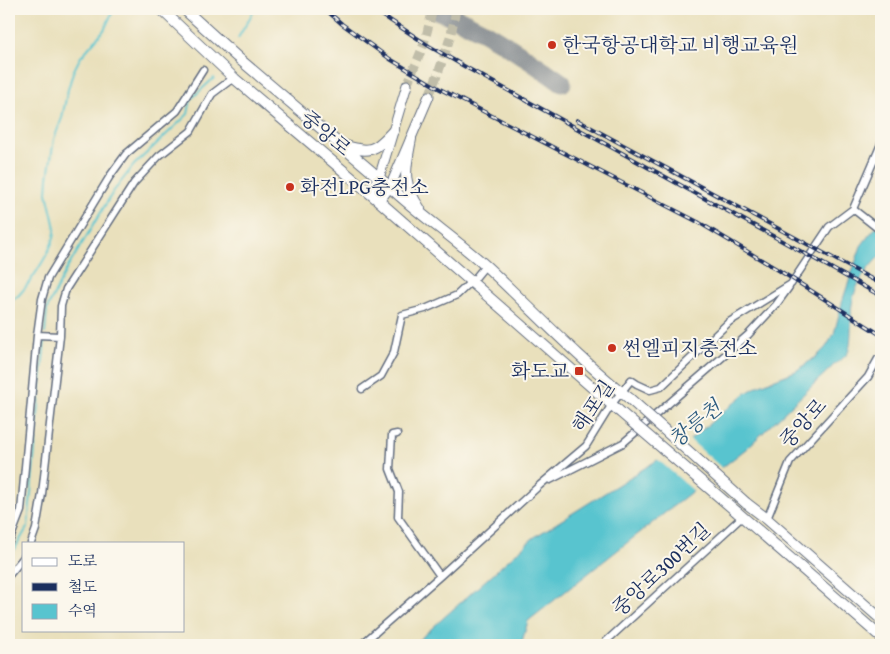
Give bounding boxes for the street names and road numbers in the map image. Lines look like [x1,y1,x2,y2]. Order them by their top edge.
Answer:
street label: 중앙로 [295,103,358,162]
street label: 해포길 [564,374,621,438]
street label: 중앙로 [772,391,833,454]
street label: 중앙로300번길 [605,515,716,622]

